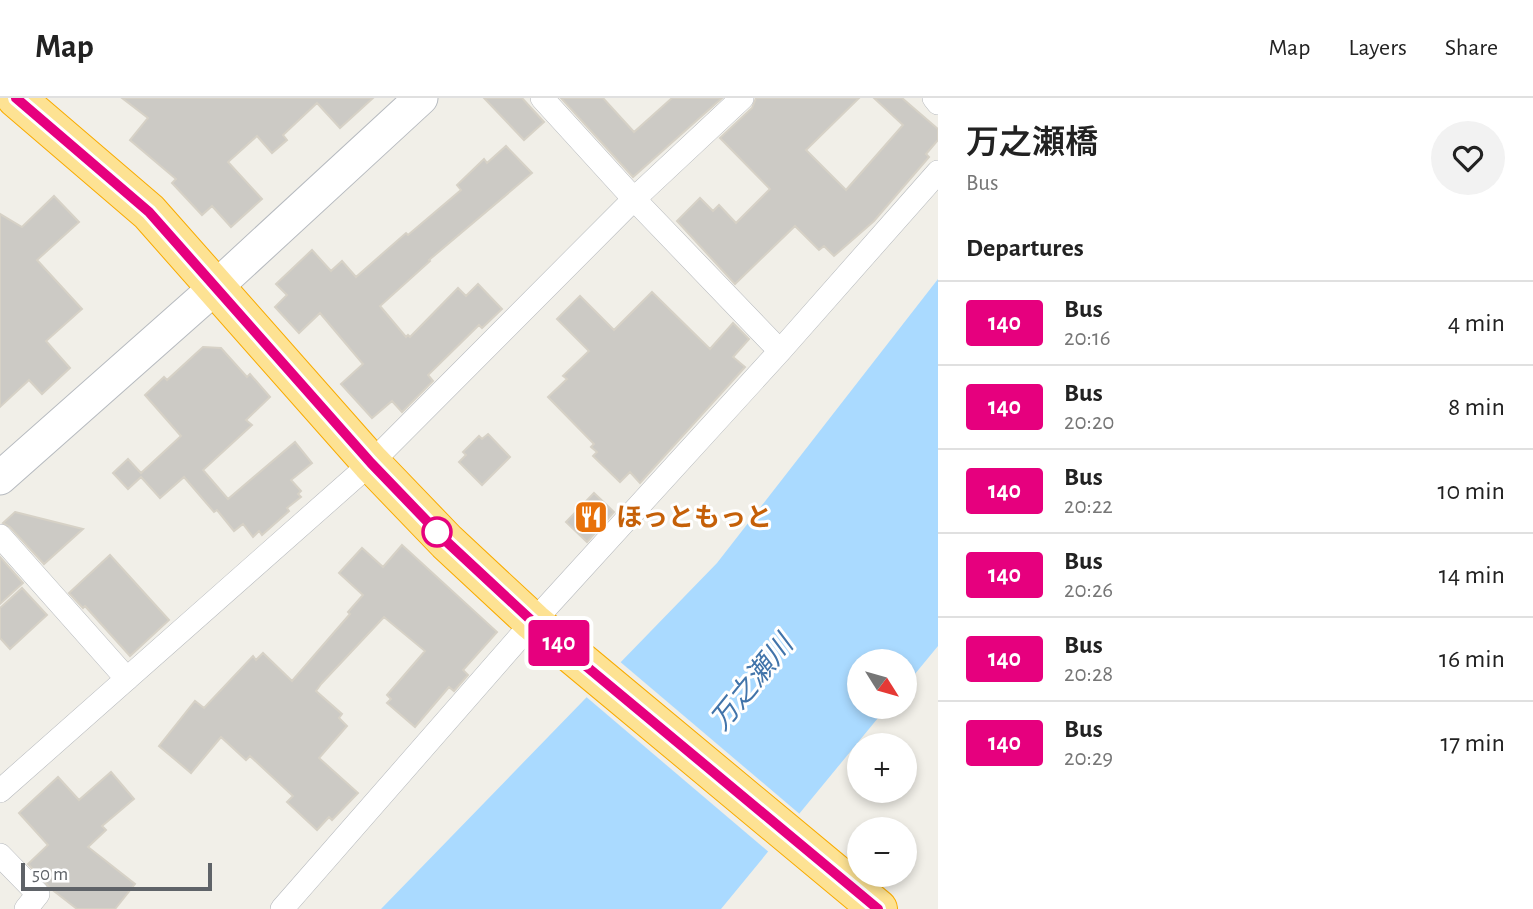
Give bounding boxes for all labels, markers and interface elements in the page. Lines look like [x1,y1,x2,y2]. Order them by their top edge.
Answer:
text: Map [35,31,94,64]
text: Map [1268,36,1310,60]
text: Layers [1348,36,1407,60]
text: Share [1445,36,1498,60]
button: heart [1431,121,1505,195]
text: 万之瀬橋 [966,127,1098,160]
text: Bus [966,172,999,195]
text: Departures [966,235,1084,261]
text: Bus [1064,296,1103,322]
text: 4 min [1448,310,1505,336]
text: 140 [988,311,1021,335]
text: 20:16 [1064,327,1111,350]
text: Bus [1064,380,1103,406]
text: 8 min [1448,394,1505,420]
text: 140 [988,395,1021,419]
text: 20:20 [1064,411,1115,434]
text: Bus [1064,464,1103,490]
text: 10 min [1438,478,1505,504]
text: 140 [988,479,1021,503]
text: 20:22 [1064,495,1113,518]
restaurant icon: ほっともっと [572,498,610,536]
place label: ほっともっと [616,504,772,531]
unlabelled marker [422,517,452,547]
text: Bus [1064,548,1103,574]
text: 14 min [1439,562,1505,588]
text: 140 [988,563,1021,587]
text: 20:26 [1064,579,1113,602]
line badge: 140 [519,620,599,666]
water label: 万之瀬川 [705,627,801,736]
text: 140 [542,631,576,655]
text: Bus [1064,632,1103,658]
text: 16 min [1439,646,1505,672]
text: 140 [988,647,1021,671]
north arrow [847,649,917,719]
map controls [847,649,917,887]
text: 20:28 [1064,663,1113,686]
text: Bus [1064,716,1103,742]
text: 17 min [1440,730,1505,756]
text: 140 [988,731,1021,755]
button: + [847,733,917,803]
text: 20:29 [1064,747,1113,770]
button: − [847,817,917,887]
scale bar [21,860,212,892]
text: 50 m [32,865,68,884]

